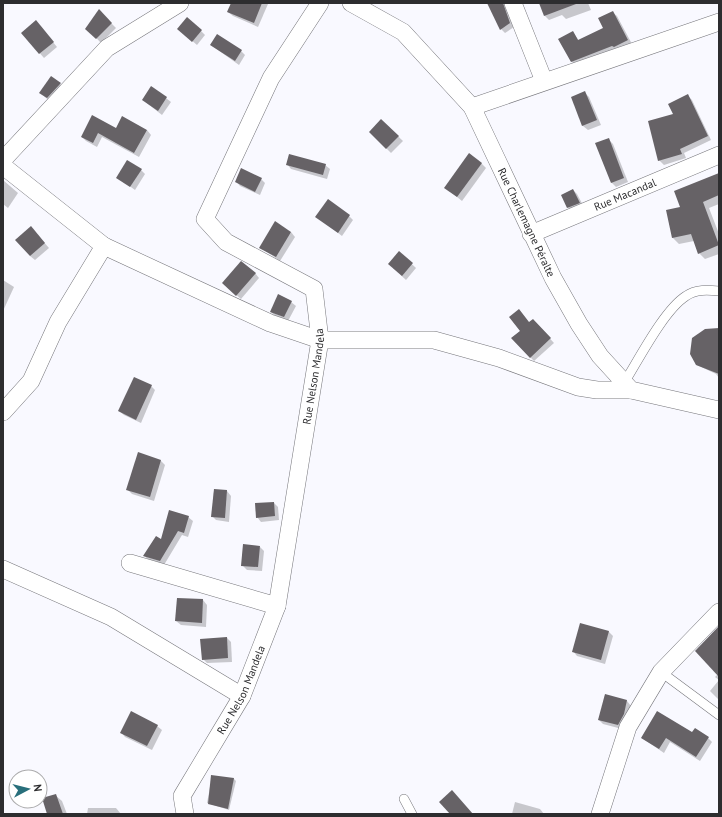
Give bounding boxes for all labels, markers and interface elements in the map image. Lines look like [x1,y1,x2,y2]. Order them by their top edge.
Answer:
street label: Rue Charlemagne Péralte [495,165,559,279]
street label: Rue Macandal [592,175,659,214]
street label: Rue Nelson Mandela [299,328,327,425]
street label: Rue Nelson Mandela [214,643,268,737]
north arrow [8,769,48,809]
text: N [31,783,45,792]

